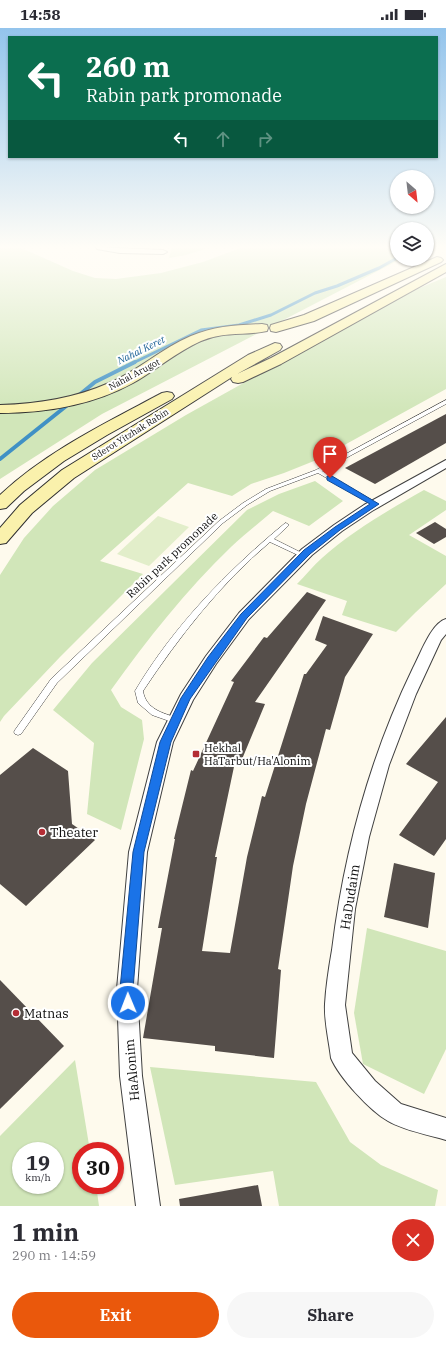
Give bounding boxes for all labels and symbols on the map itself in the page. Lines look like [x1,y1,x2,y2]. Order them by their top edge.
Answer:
north arrow [390,170,434,214]
water label: Nahal Keret [114,333,167,368]
street label: Nahal Arugot [107,356,161,392]
street label: Sderot Yitzhak Rabin [89,406,171,462]
pin [313,437,347,478]
street label: Rabin park promonade [123,509,221,601]
place label: Hekhal HaTarbut/Ha'Alonim [204,741,311,768]
marker: Hekhal HaTarbut/Ha'Alonim [191,749,201,759]
place label: Theater [50,824,98,841]
marker: Theater [37,827,47,837]
street label: HaDudaim [336,863,364,931]
position arrow [107,982,149,1024]
place label: Matnas [24,1005,69,1022]
marker: Matnas [11,1008,21,1018]
street label: HaAlonim [121,1038,143,1102]
speed limit sign: 30 [72,1142,124,1194]

